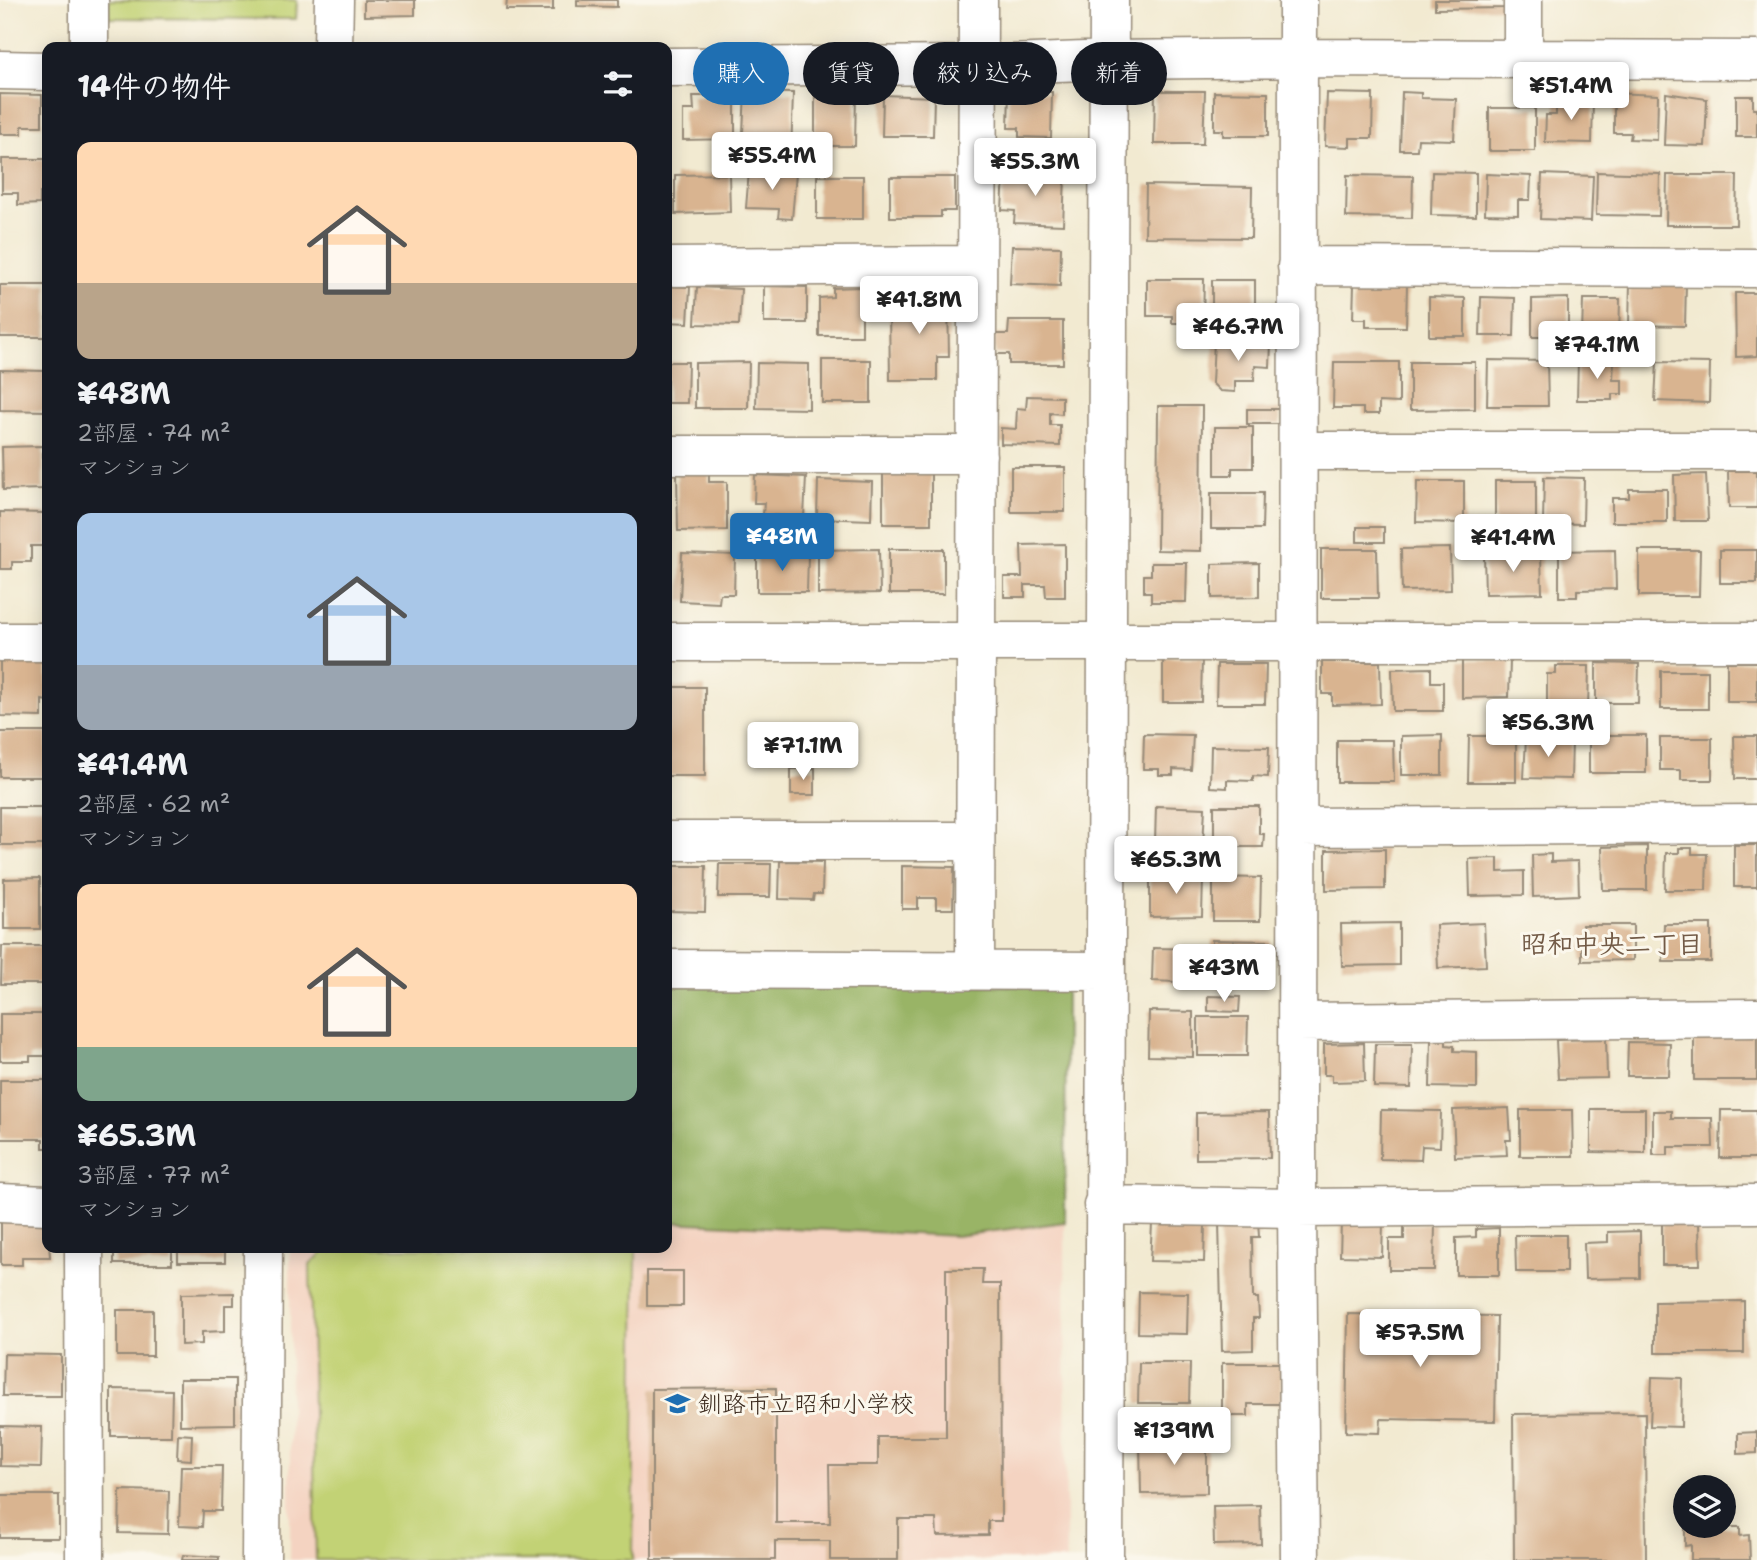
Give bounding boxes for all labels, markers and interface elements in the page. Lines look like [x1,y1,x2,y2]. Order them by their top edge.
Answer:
chip: 購入 [693,42,789,105]
chip: 賃貸 [803,42,899,105]
chip: 絞り込み [913,42,1057,105]
chip: 新着 [1071,42,1167,105]
pin: ¥51.4M [1514,62,1628,122]
icon: filters [599,65,637,103]
text: 14件の物件 [77,66,231,107]
text: ¥51.4M [1529,70,1613,100]
pin: ¥55.4M [715,132,829,192]
pin: ¥55.3M [978,138,1092,198]
text: ¥55.4M [728,140,816,170]
text: ¥55.3M [990,146,1080,176]
icon: home [294,187,420,313]
pin: ¥41.8M [862,276,976,336]
text: ¥41.8M [876,284,962,314]
pin: ¥46.7M [1181,304,1295,363]
text: ¥46.7M [1192,311,1284,341]
pin: ¥74.1M [1540,322,1654,381]
text: ¥74.1M [1554,329,1640,359]
text: ¥48M [77,373,171,414]
text: 2部屋 · 74 m² [77,418,231,448]
text: マンション [77,452,191,482]
pin: ¥48M [741,514,823,573]
pin: ¥41.4M [1456,514,1570,574]
text: ¥48M [746,521,818,551]
text: ¥41.4M [1470,522,1556,552]
icon: home [294,558,420,684]
pin: ¥56.3M [1491,700,1605,759]
text: ¥56.3M [1502,707,1594,737]
pin: ¥71.1M [746,722,860,782]
text: ¥71.1M [763,730,843,760]
text: ¥41.4M [77,744,188,785]
text: 2部屋 · 62 m² [77,789,230,819]
text: マンション [77,823,191,853]
pin: ¥65.3M [1119,836,1233,896]
text: ¥65.3M [1130,844,1222,874]
district label: 昭和中央二丁目 [1521,926,1703,961]
icon: home [294,929,420,1055]
pin: ¥43M [1183,944,1265,1004]
text: ¥43M [1189,952,1259,982]
text: ¥65.3M [77,1115,196,1156]
text: 3部屋 · 77 m² [77,1160,230,1190]
text: マンション [77,1194,191,1224]
pin: ¥57.5M [1363,1310,1477,1369]
text: ¥57.5M [1376,1317,1464,1347]
place label: 釧路市立昭和小学校 [698,1388,914,1420]
school or university icon: 釧路市立昭和小学校 [664,1390,692,1418]
pin: ¥139M [1125,1408,1223,1467]
text: ¥139M [1134,1415,1214,1445]
map controls [1673,1475,1736,1538]
button: layers [1673,1475,1736,1538]

